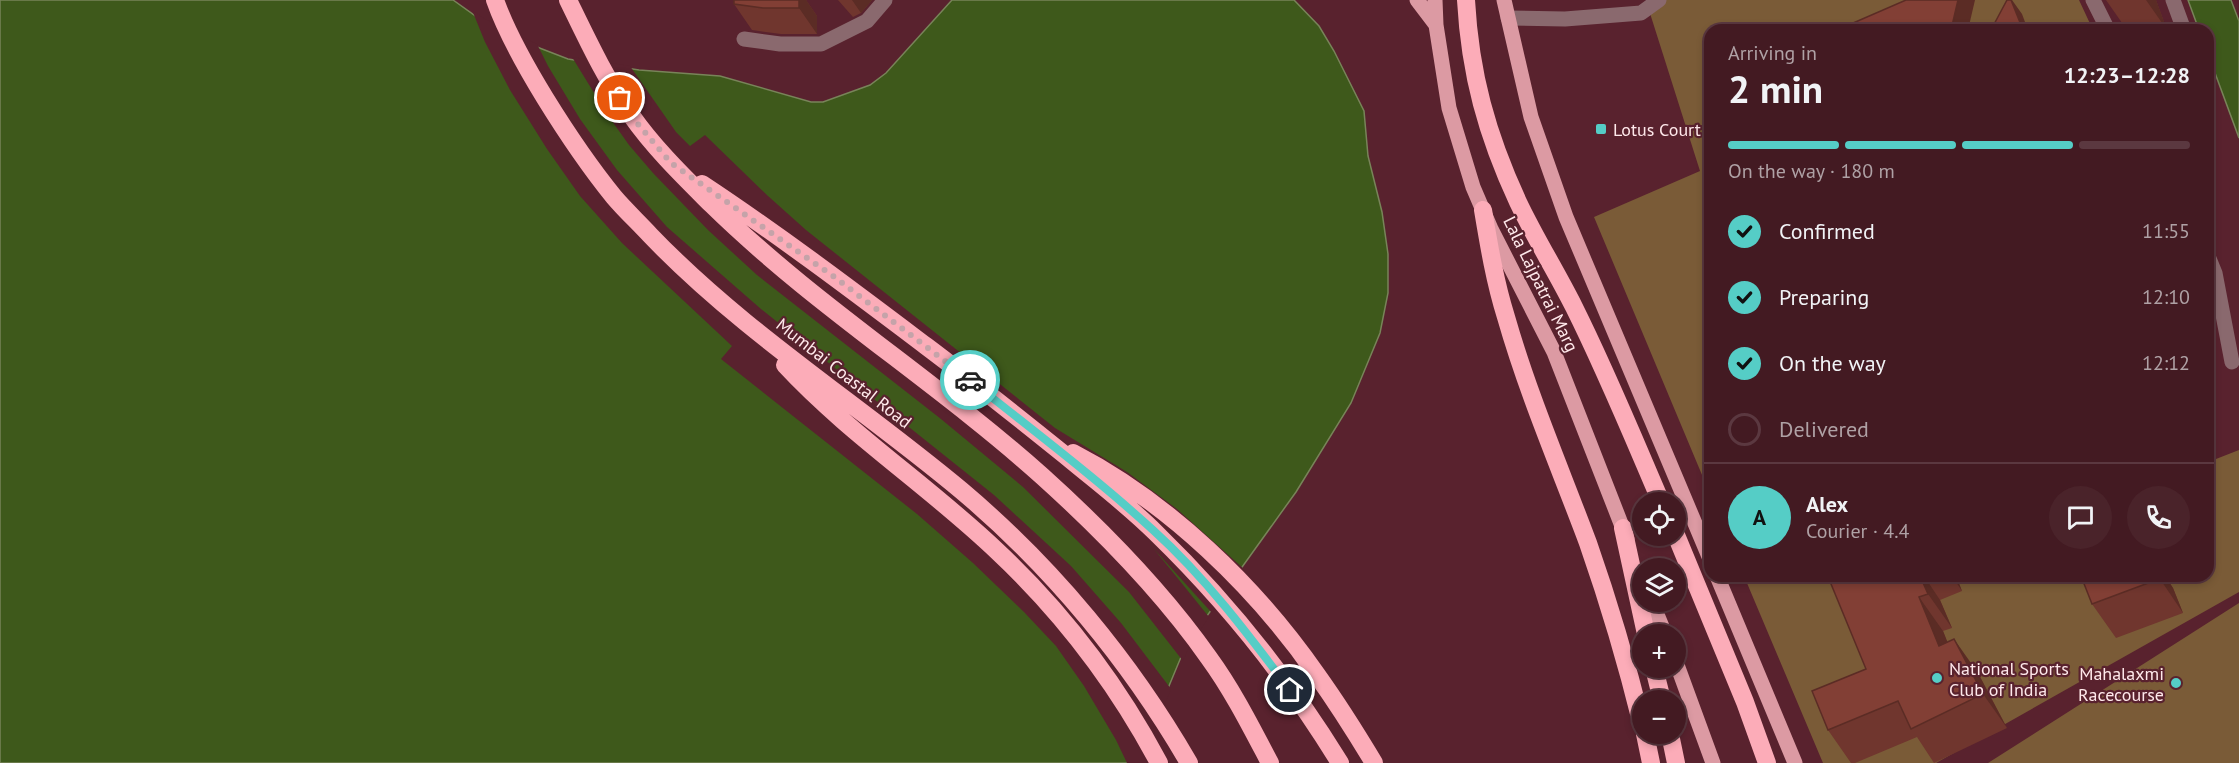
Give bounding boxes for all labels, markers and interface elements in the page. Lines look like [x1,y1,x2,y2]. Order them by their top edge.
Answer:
text: Arriving in [1728,40,1817,66]
text: 12:23–12:28 [2064,61,2190,89]
text: 2 min [1728,63,1823,114]
pin [594,72,645,123]
icon: bag [603,81,636,114]
place label: Lotus Court [1613,118,1701,141]
marker: Lotus Court [1594,122,1608,136]
text: On the way · 180 m [1728,158,1895,184]
street label: Lala Lajpatrai Marg [1498,212,1584,356]
icon: check [1728,215,1761,248]
text: Confirmed [1779,217,1875,245]
text: 11:55 [2142,218,2190,244]
icon: check [1728,281,1761,314]
text: Preparing [1779,283,1869,311]
text: 12:10 [2142,284,2190,310]
street label: Mumbai Coastal Road [772,313,916,433]
icon: check [1728,347,1761,380]
text: On the way [1779,349,1886,377]
courier [940,350,1000,410]
text: 12:12 [2142,350,2190,376]
icon: car [954,364,987,397]
text: Delivered [1779,415,1869,443]
button: chat [2049,486,2112,549]
button: phone [2127,486,2190,549]
text: Alex [1806,490,1848,518]
map controls [1632,492,1686,744]
button: locate [1632,492,1686,546]
text: A [1753,503,1766,531]
text: Courier · 4.4 [1806,518,1909,544]
button: layers [1632,558,1686,612]
button: + [1632,624,1686,678]
place label: National Sports Club of India [1949,657,2069,701]
place label: Mahalaxmi Racecourse [2078,662,2164,706]
pin [1264,664,1315,715]
marker: National Sports Club of India [1930,671,1944,685]
icon: home [1273,673,1306,706]
marker: Mahalaxmi Racecourse [2169,676,2183,690]
button: − [1632,690,1686,744]

